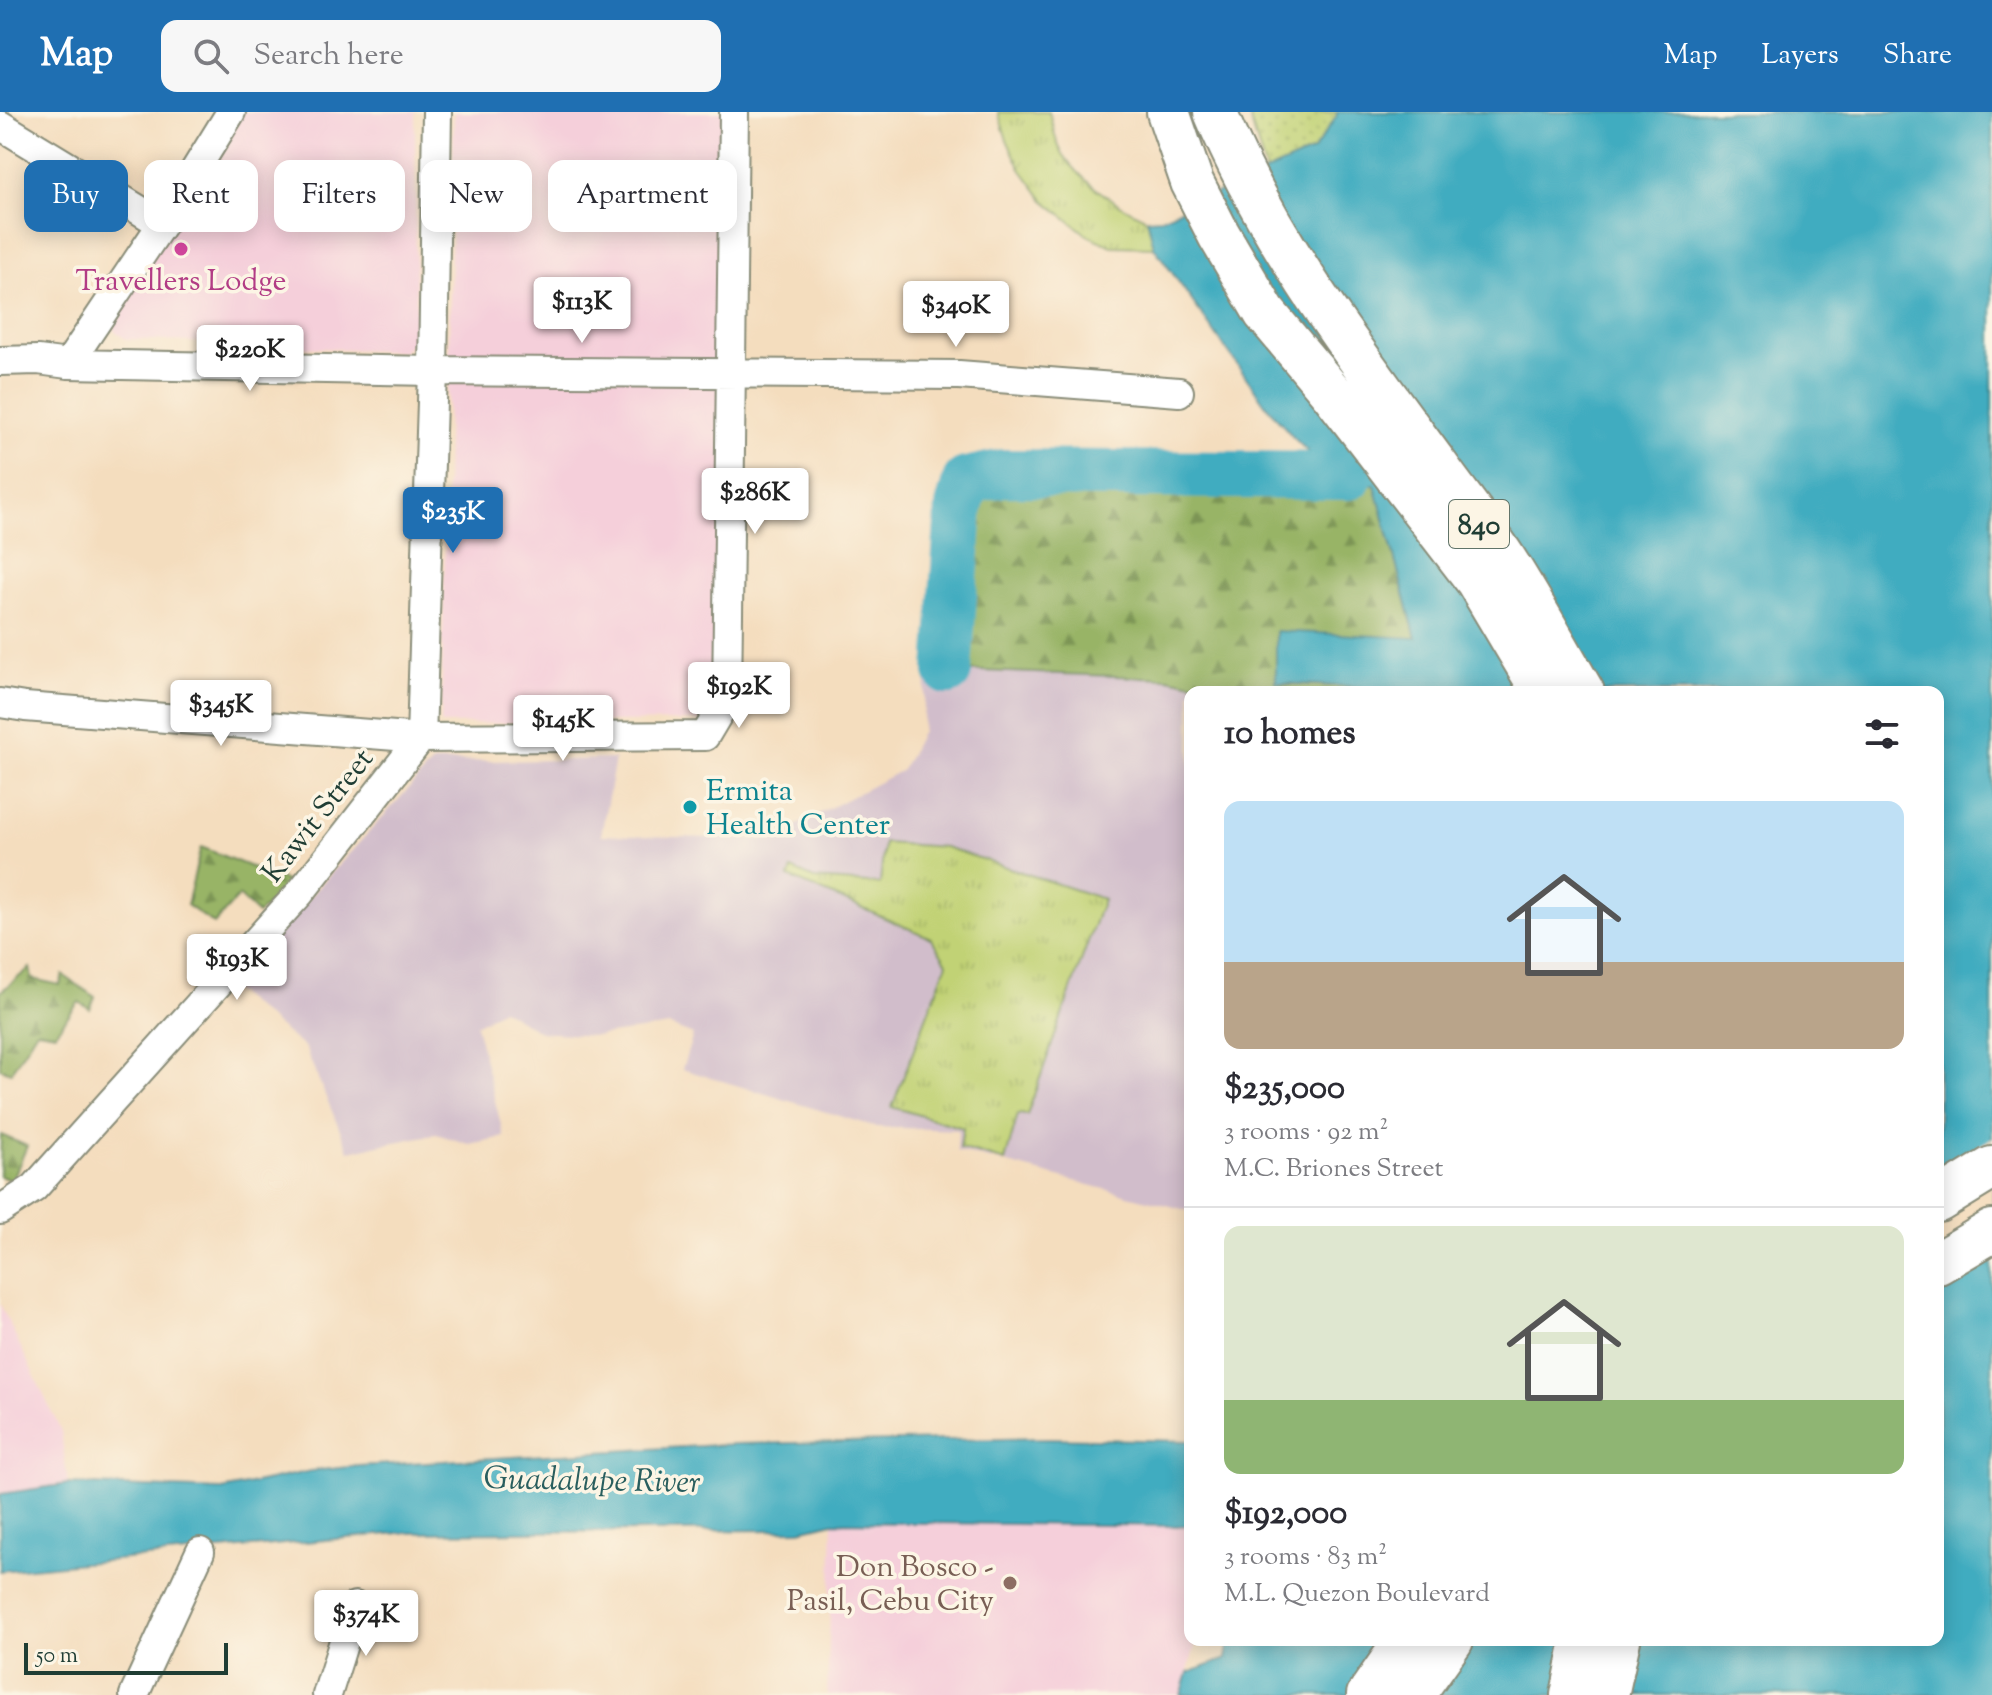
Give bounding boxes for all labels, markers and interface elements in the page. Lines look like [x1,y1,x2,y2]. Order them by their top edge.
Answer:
search box [161,20,721,92]
text: Map [40,29,113,83]
icon: search [189,34,233,78]
text: Search here [253,35,404,78]
text: Map [1664,36,1717,76]
text: Layers [1761,36,1839,76]
text: Share [1883,36,1952,76]
chip: Buy [24,160,128,232]
chip: Rent [144,160,258,232]
chip: Filters [274,160,405,232]
chip: New [421,160,532,232]
chip: Apartment [548,160,737,232]
marker: Travellers Lodge [172,240,190,258]
place label: Travellers Lodge [75,261,287,304]
pin: $113K [526,277,638,345]
pin: $340K [900,281,1012,349]
text: $113K [552,284,612,321]
text: $340K [921,288,991,325]
pin: $220K [194,325,306,393]
text: $220K [215,332,285,369]
pin: $286K [699,468,811,536]
text: $286K [720,475,790,512]
pin: $235K [397,487,509,555]
text: $235K [421,494,485,531]
road number: 840 [1449,500,1509,548]
pin: $192K [683,662,795,730]
text: $192K [706,669,772,706]
pin: $345K [165,680,277,748]
text: $345K [188,687,254,724]
pin: $145K [507,695,619,763]
text: $145K [531,702,595,739]
text: 10 homes [1224,710,1356,759]
icon: filters [1860,712,1904,756]
street label: Kawit Street [253,740,385,893]
place label: Ermita Health Center [706,771,890,848]
marker: Ermita Health Center [681,798,699,816]
icon: home [1492,853,1636,997]
pin: $193K [181,934,293,1002]
text: $193K [205,941,269,978]
text: $235,000 [1224,1065,1345,1114]
text: 3 rooms · 92 m² [1224,1114,1388,1151]
text: M.C. Briones Street [1224,1151,1443,1188]
icon: home [1492,1278,1636,1422]
water label: Guadalupe River [483,1457,701,1507]
text: $192,000 [1224,1490,1347,1539]
text: 3 rooms · 83 m² [1224,1539,1387,1576]
place label: Don Bosco - Pasil, Cebu City [787,1547,994,1624]
marker: Don Bosco - Pasil, Cebu City [1001,1574,1019,1592]
text: M.L. Quezon Boulevard [1224,1576,1490,1613]
pin: $374K [310,1590,422,1658]
text: $374K [332,1597,400,1634]
scale bar [24,1639,228,1675]
text: 50 m [36,1641,78,1673]

